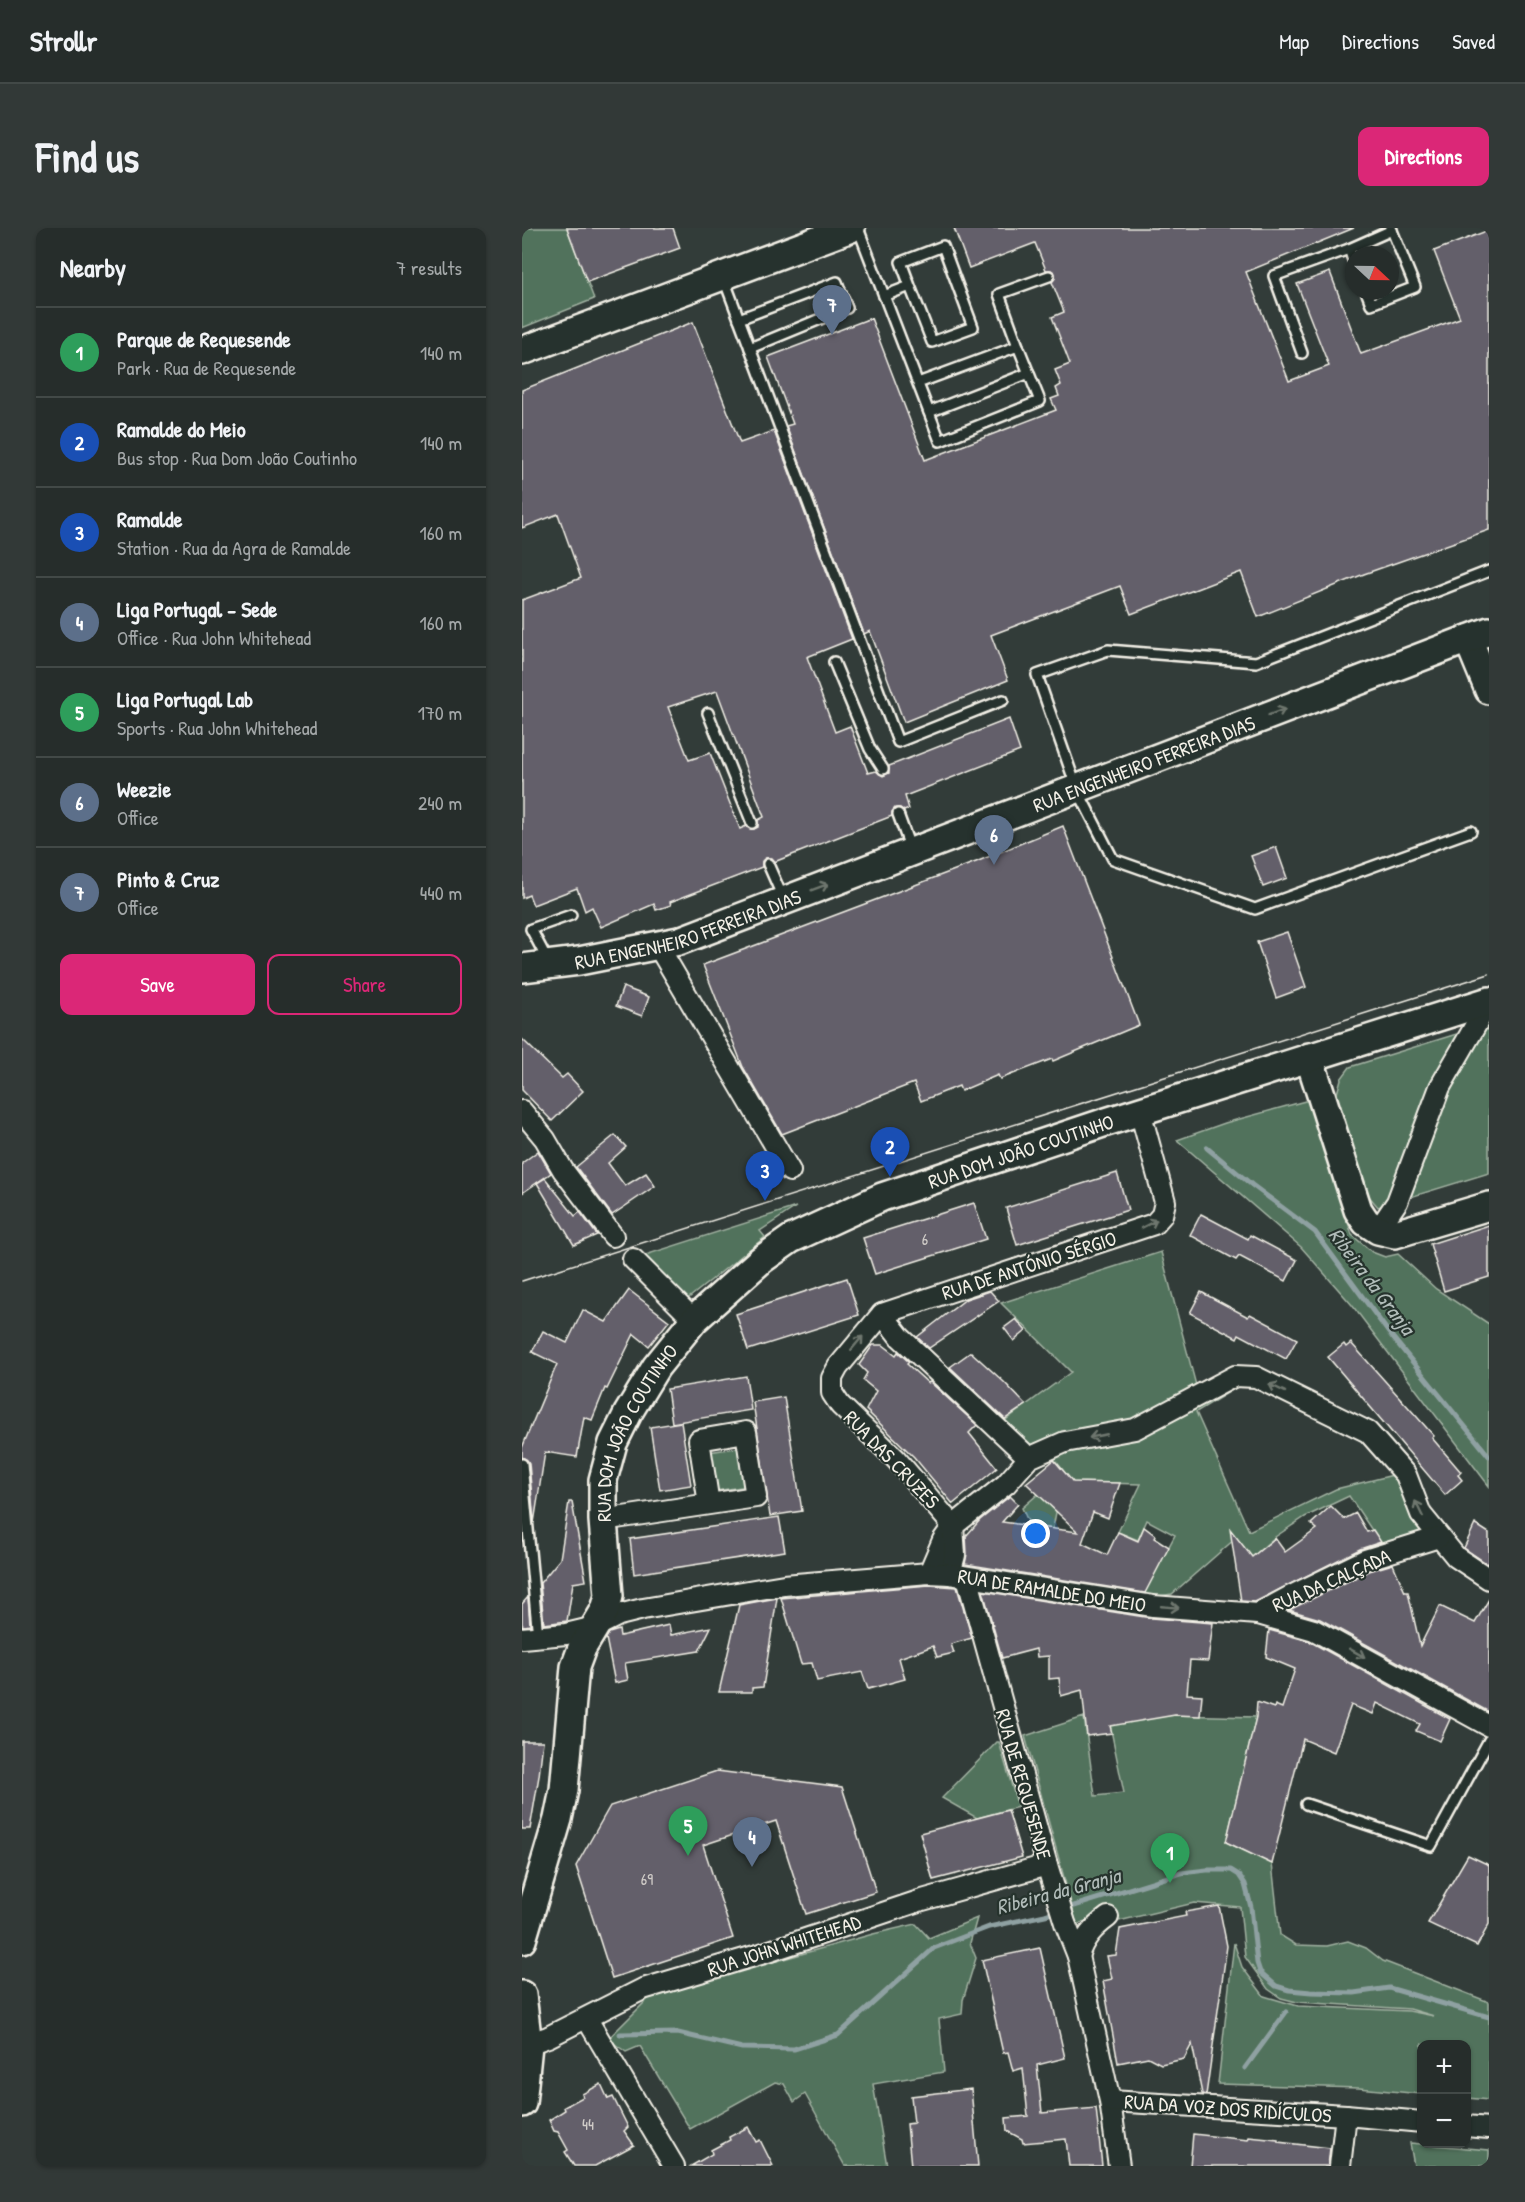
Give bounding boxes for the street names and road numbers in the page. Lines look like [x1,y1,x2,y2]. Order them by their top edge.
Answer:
street label: RUA ENGENHEIRO FERREIRA DIAS [1029,708,1259,818]
street label: RUA ENGENHEIRO FERREIRA DIAS [572,882,805,975]
street label: RUA DOM JOÃO COUTINHO [924,1107,1117,1194]
street label: RUA DE ANTÓNIO SÉRGIO [938,1224,1120,1306]
street label: RUA DOM JOÃO COUTINHO [590,1338,683,1522]
street label: RUA DAS CRUZES [838,1404,946,1514]
street label: RUA DA CALÇADA [1268,1542,1394,1618]
street label: RUA DE RAMALDE DO MEIO [956,1562,1148,1618]
street label: RUA DE REQUESENDE [990,1706,1058,1862]
street label: RUA JOHN WHITEHEAD [704,1907,865,1983]
street label: RUA DA VOZ DOS RIDÍCULOS [1124,2087,1332,2129]

